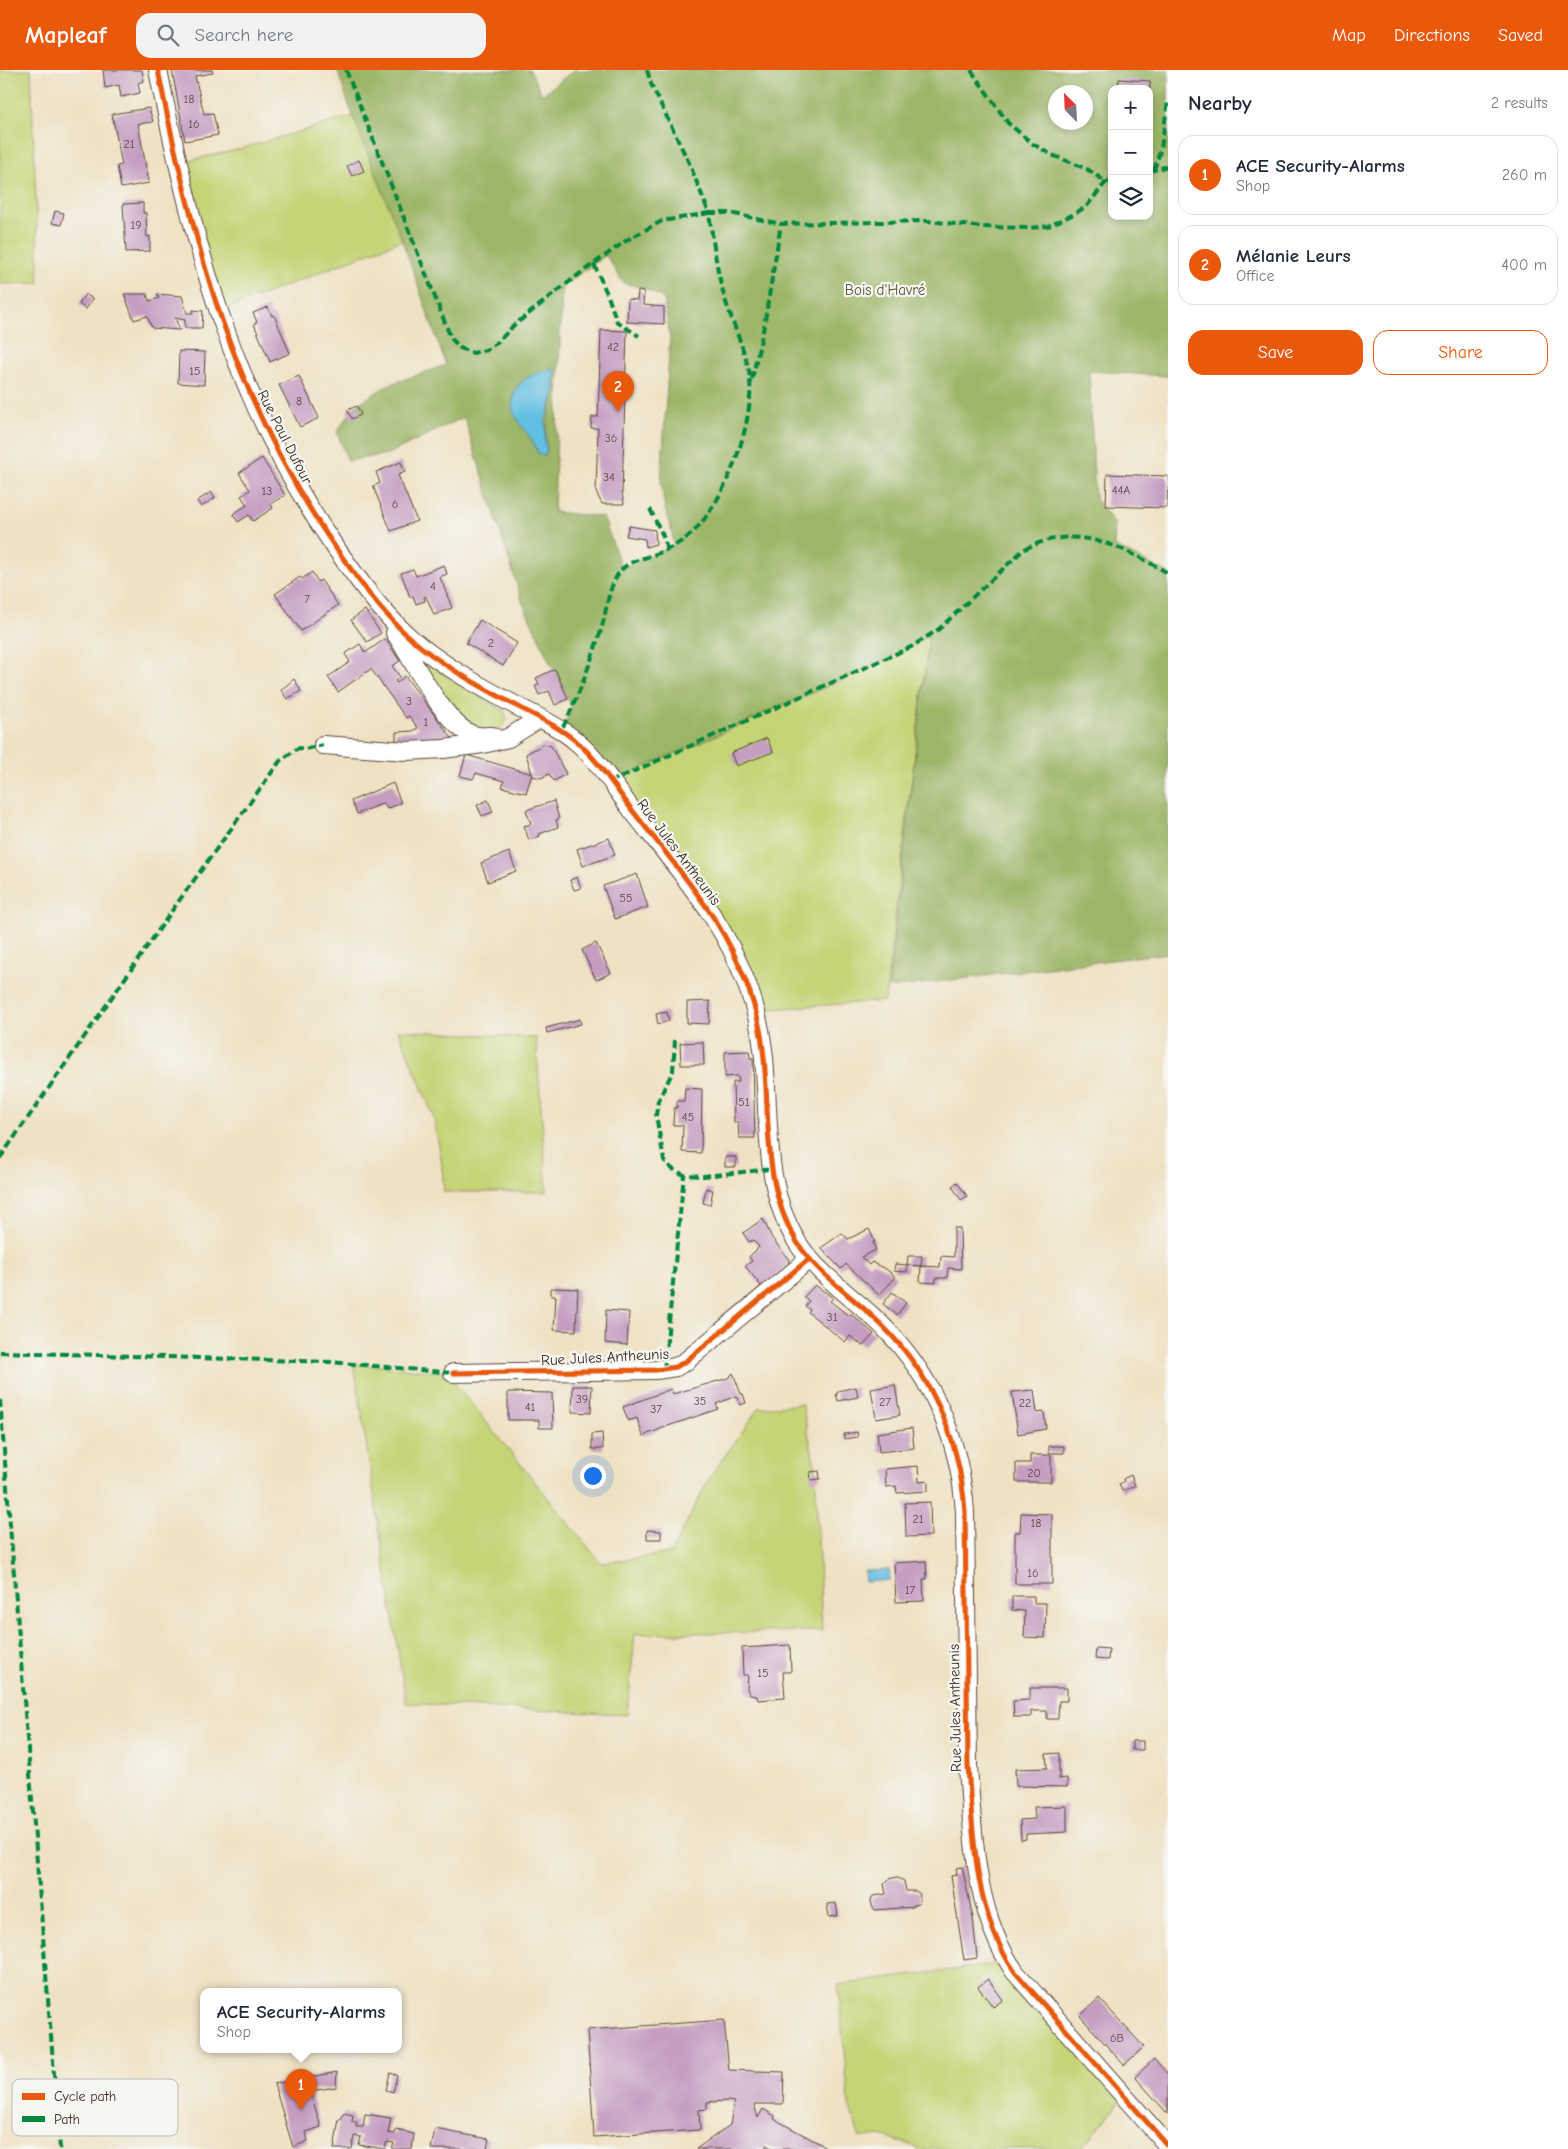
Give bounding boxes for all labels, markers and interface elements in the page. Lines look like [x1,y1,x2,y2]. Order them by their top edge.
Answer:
search box [136,13,486,58]
text: Mapleaf [25,21,106,49]
icon: search [154,21,182,49]
text: Search here [194,24,293,46]
text: Map [1332,25,1366,46]
text: Directions [1394,25,1470,46]
text: Saved [1498,25,1543,46]
north arrow [1048,85,1093,130]
map controls [1108,85,1153,220]
button: + [1108,85,1153,130]
text: Nearby [1188,91,1252,115]
house number: 18 [184,92,194,106]
text: 2 results [1491,94,1548,112]
house number: 16 [188,117,200,131]
button: − [1108,130,1153,175]
house number: 21 [123,137,135,151]
text: ACE Security-Alarms [1236,155,1405,177]
text: 1 [1202,166,1208,184]
text: 260 m [1502,166,1547,184]
button: layers [1108,175,1153,220]
text: Shop [1236,177,1270,195]
house number: 19 [130,218,142,232]
text: Mélanie Leurs [1236,245,1350,267]
text: 2 [1201,256,1209,274]
text: 400 m [1501,256,1547,274]
text: Office [1236,267,1275,285]
park label: Bois d'Havré [845,281,926,299]
button: Save [1188,330,1363,375]
button: Share [1373,330,1548,375]
house number: 42 [607,340,619,354]
house number: 15 [189,364,201,378]
pin: 2 [602,371,634,412]
street label: Rue Paul Dufour [254,387,316,487]
house number: 8 [296,394,302,408]
house number: 36 [605,431,617,445]
house number: 34 [603,470,615,484]
house number: 44A [1112,483,1130,497]
house number: 13 [262,484,272,498]
house number: 6 [392,497,398,511]
house number: 4 [430,579,436,593]
house number: 7 [304,592,310,606]
house number: 2 [488,636,494,650]
house number: 3 [406,694,412,708]
house number: 1 [424,715,429,729]
street label: Rue Jules Antheunis [633,795,725,909]
house number: 55 [619,891,633,905]
house number: 51 [738,1095,750,1109]
house number: 45 [682,1110,694,1124]
house number: 31 [827,1310,838,1324]
street label: Rue Jules Antheunis [541,1345,669,1369]
house number: 39 [576,1392,588,1406]
house number: 35 [694,1394,706,1408]
house number: 27 [879,1395,891,1409]
house number: 22 [1019,1396,1031,1410]
house number: 41 [525,1400,536,1414]
house number: 37 [650,1402,662,1416]
your location [580,1463,606,1489]
house number: 20 [1027,1466,1041,1480]
house number: 21 [912,1512,924,1526]
house number: 18 [1031,1516,1041,1530]
house number: 16 [1027,1566,1039,1580]
house number: 17 [905,1583,916,1597]
street label: Rue Jules Antheunis [945,1644,965,1772]
house number: 15 [757,1666,769,1680]
popup [200,1988,402,2053]
text: ACE Security-Alarms [217,2001,385,2023]
text: Shop [217,2023,251,2041]
house number: 6B [1110,2031,1124,2045]
pin: 1 [285,2069,317,2110]
legend [12,2079,178,2136]
text: Cycle path [54,2088,116,2105]
text: Path [54,2111,80,2128]

